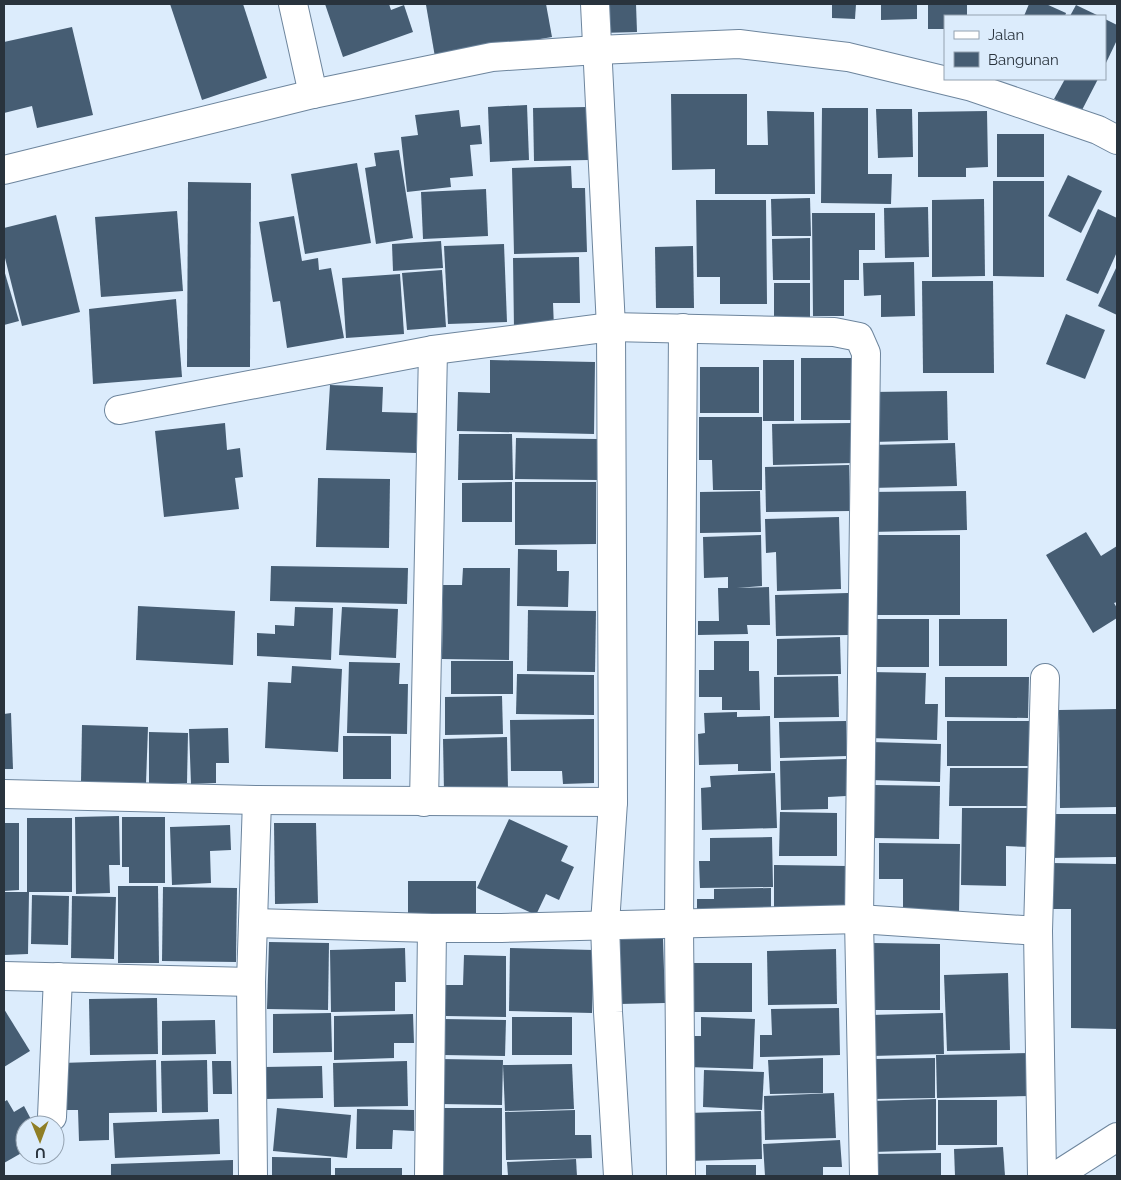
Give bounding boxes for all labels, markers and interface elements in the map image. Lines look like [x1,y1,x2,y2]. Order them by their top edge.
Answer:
legend [944,15,1106,80]
text: Jalan [988,26,1024,44]
text: Bangunan [988,51,1059,69]
north arrow [15,1115,65,1165]
text: U [35,1145,46,1161]

